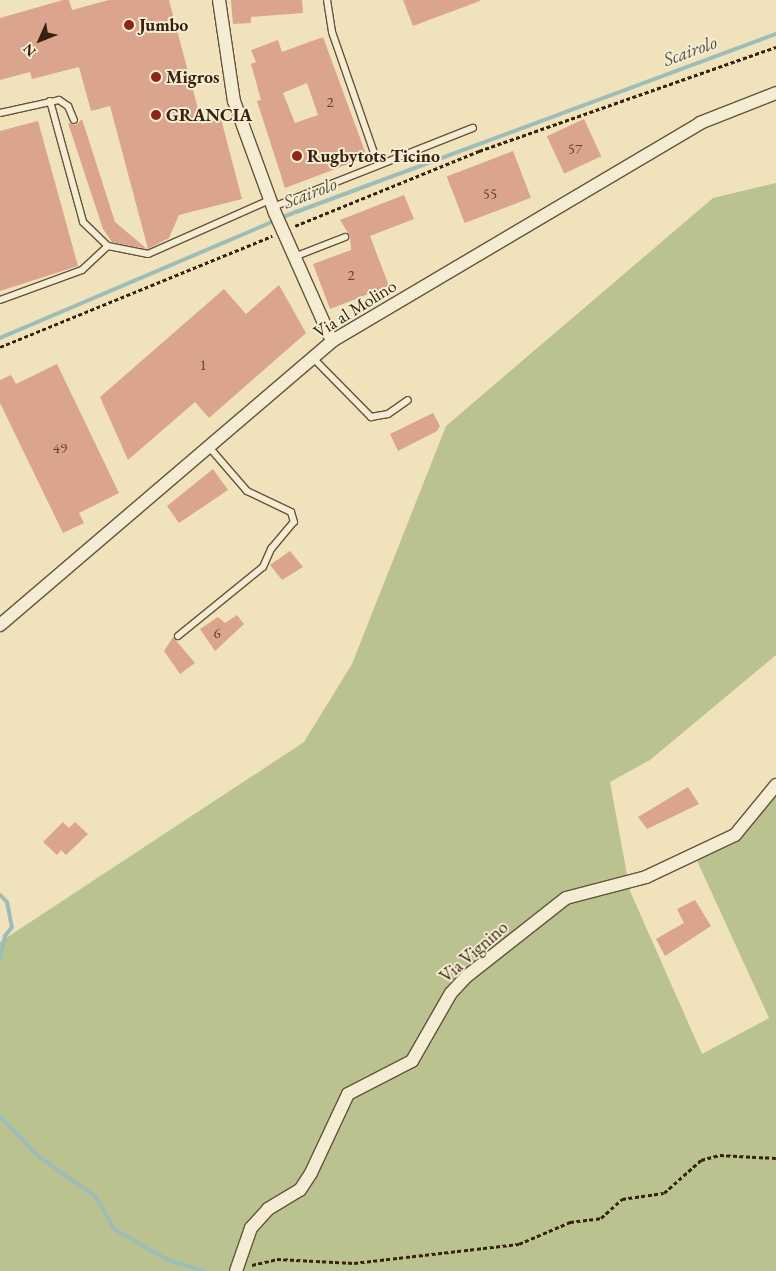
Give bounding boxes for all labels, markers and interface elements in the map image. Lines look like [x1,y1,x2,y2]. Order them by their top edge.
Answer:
place label: Jumbo [139,14,188,36]
north arrow [15,15,65,65]
marker: Jumbo [123,19,135,31]
water label: Scairolo [660,31,720,71]
text: N [19,40,40,61]
place label: Migros [166,66,220,88]
marker: Migros [150,71,162,83]
house number: 2 [326,93,334,111]
place label: GRANCIA [166,104,252,126]
marker: GRANCIA [150,109,162,121]
house number: 57 [568,140,582,158]
place label: Rugbytots Ticino [307,145,440,167]
marker: Rugbytots Ticino [291,150,303,162]
water label: Scairolo [280,172,340,214]
house number: 55 [483,185,497,203]
house number: 2 [347,266,355,284]
street label: Via al Molino [310,275,400,343]
house number: 1 [199,356,207,374]
house number: 49 [53,439,67,457]
house number: 6 [213,624,221,642]
street label: Via Vignino [436,917,512,987]

